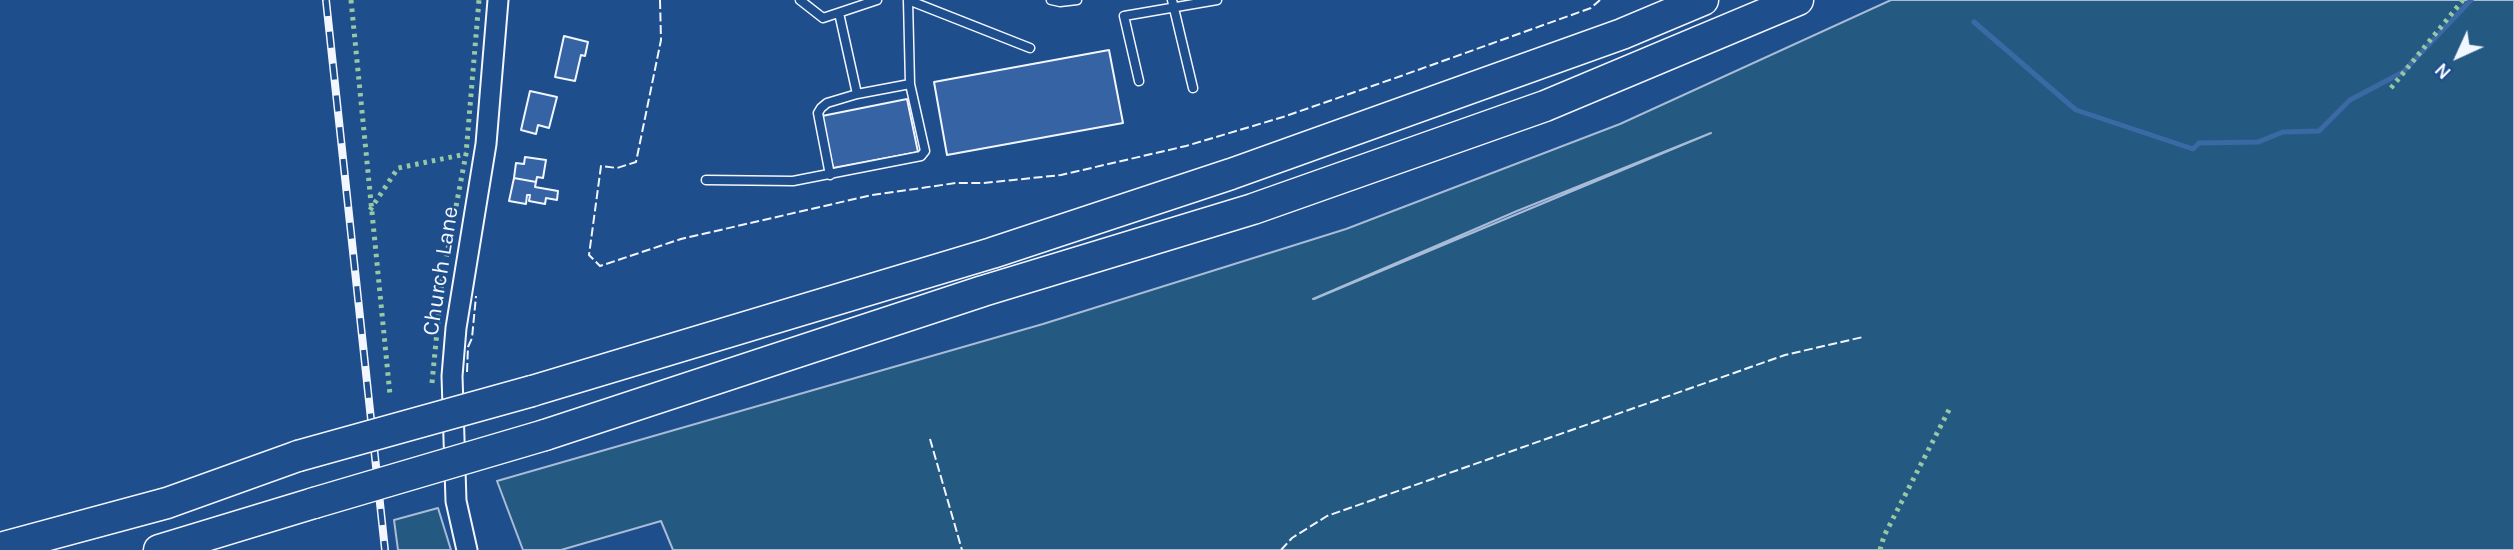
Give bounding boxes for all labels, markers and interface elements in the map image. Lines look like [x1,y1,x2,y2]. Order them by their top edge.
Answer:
north arrow [2423,21,2493,91]
text: N [2431,58,2456,83]
street label: Church Lane [417,204,465,338]

